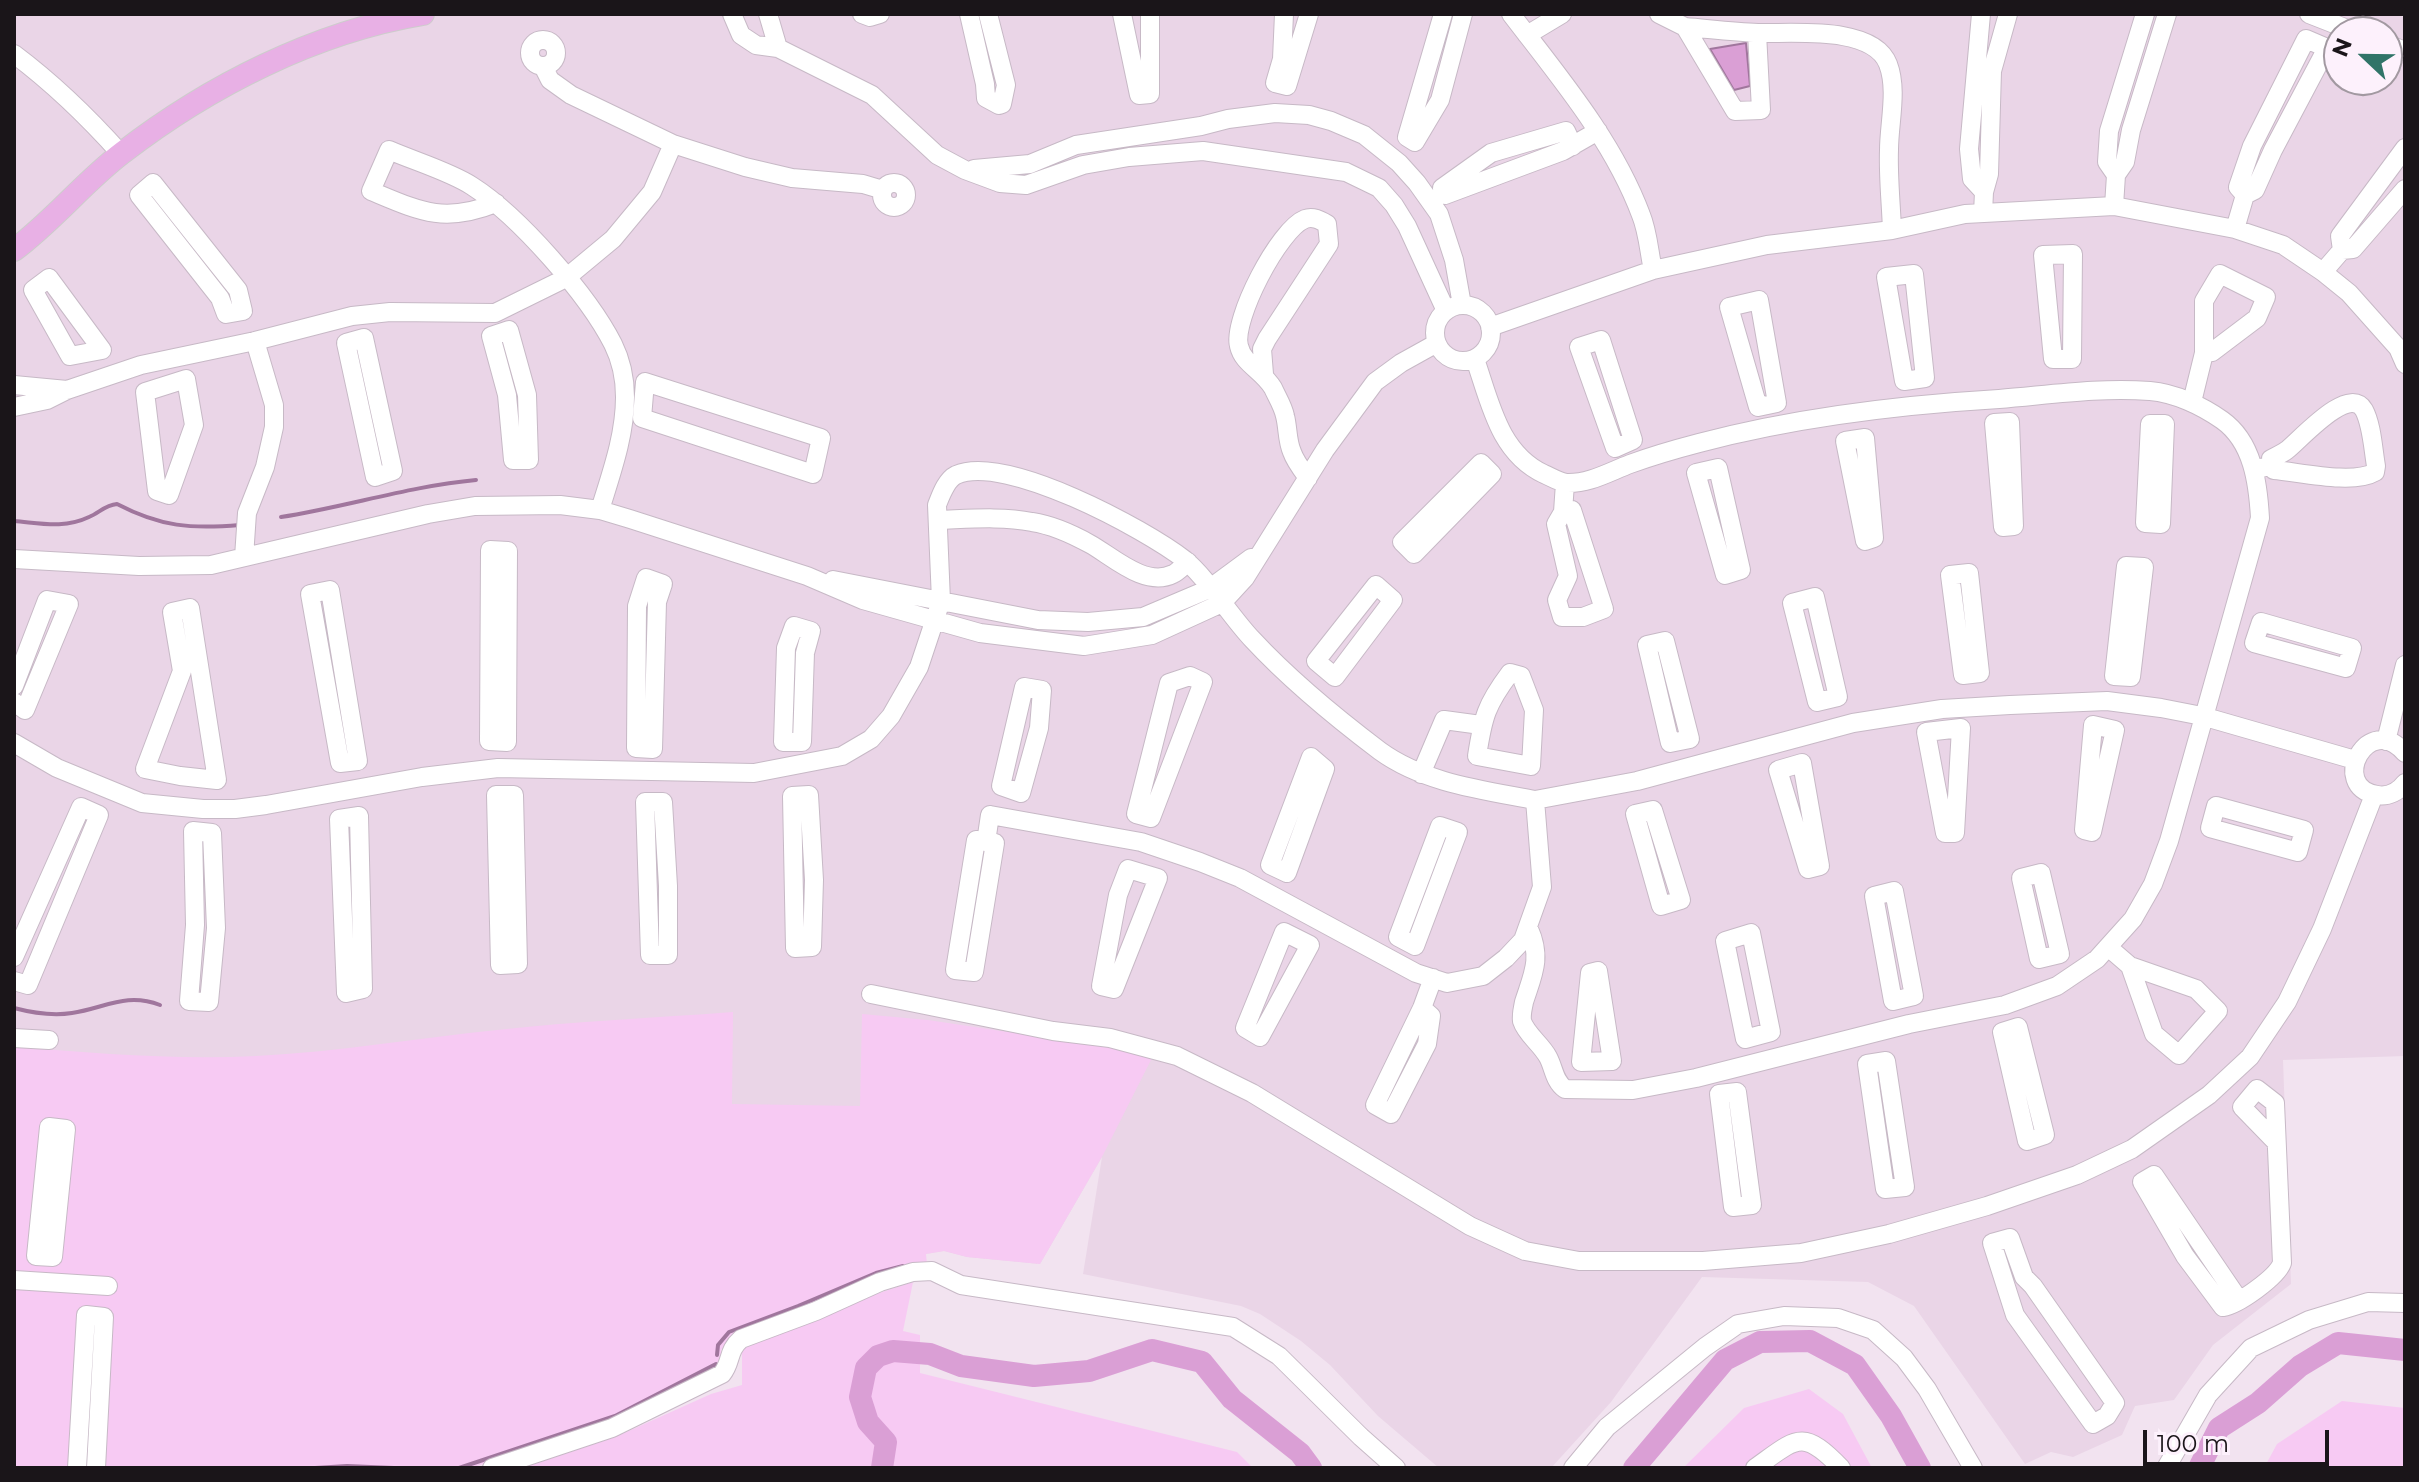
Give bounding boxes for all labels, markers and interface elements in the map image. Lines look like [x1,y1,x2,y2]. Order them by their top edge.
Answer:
north arrow [2323,16,2403,96]
text: N [2326,34,2358,61]
scale bar [2147,1414,2333,1464]
text: 100 m [2157,1429,2229,1458]

